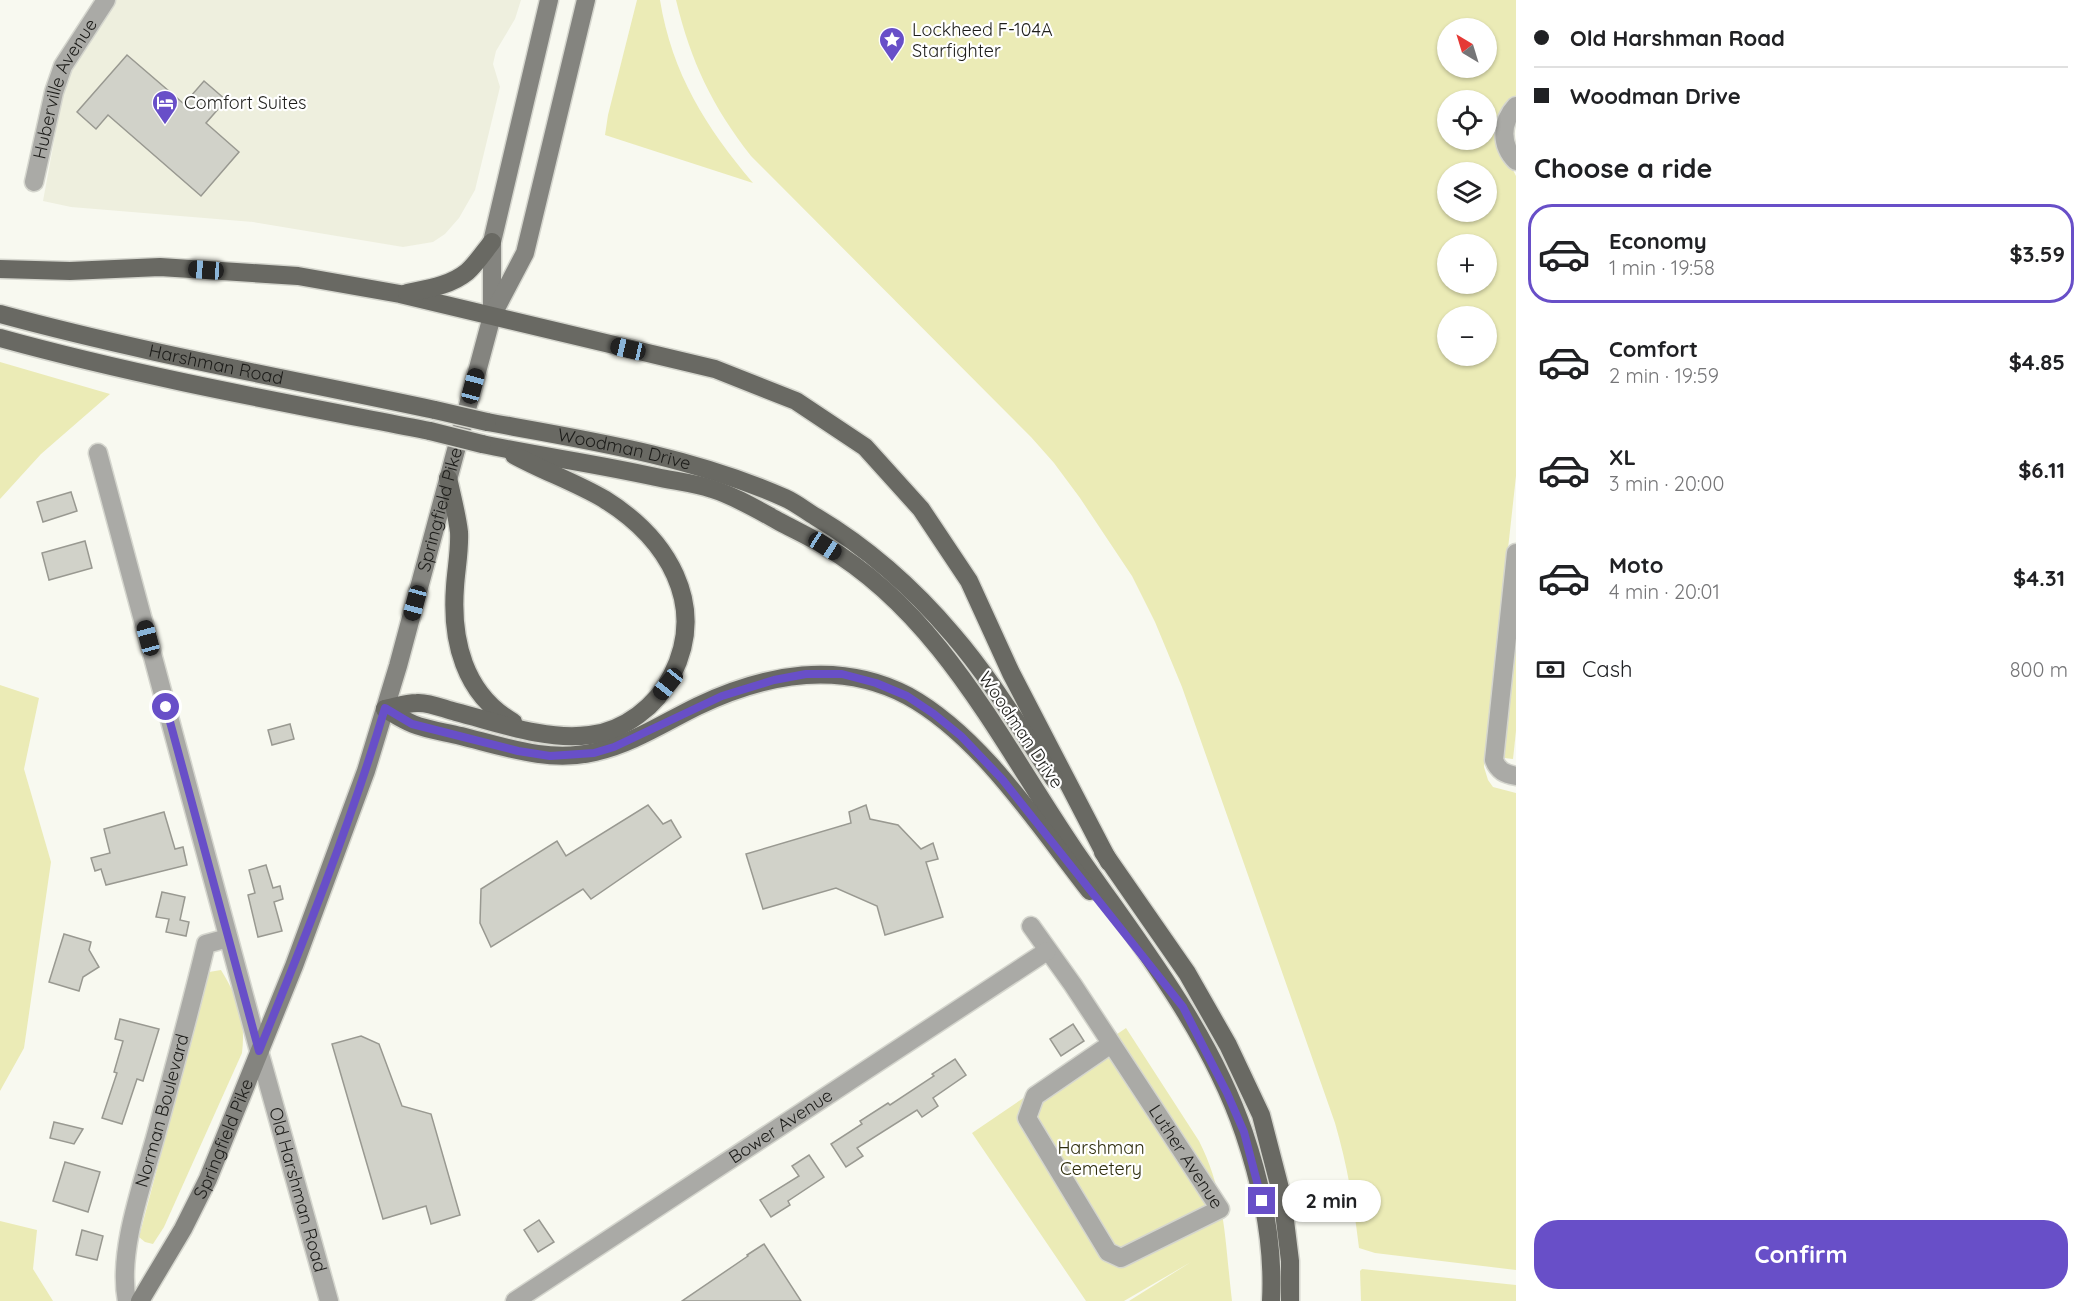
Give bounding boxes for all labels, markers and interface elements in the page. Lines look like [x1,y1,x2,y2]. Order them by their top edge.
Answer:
street label: Huberville Avenue [27,14,102,161]
place label: Lockheed F-104A Starfighter [912,18,1053,62]
north arrow [1437,18,1497,78]
map controls [1437,18,1497,366]
text: Old Harshman Road [1570,24,1785,52]
place icon: Lockheed F-104A Starfighter [877,25,907,63]
text: Woodman Drive [1570,82,1741,110]
hotel icon: Comfort Suites [150,88,180,126]
button: locate [1437,90,1497,150]
place label: Comfort Suites [184,91,307,114]
text: Choose a ride [1534,151,1712,185]
button: layers [1437,162,1497,222]
icon: car [1537,227,1591,281]
text: Economy [1609,227,1707,255]
button: + [1437,234,1497,294]
text: $3.59 [2009,240,2065,268]
text: 1 min · 19:58 [1609,255,1715,280]
car [187,260,225,280]
button: − [1437,306,1497,366]
icon: car [1537,335,1591,389]
text: Comfort [1609,335,1698,363]
car [608,336,648,362]
street label: Harshman Road [147,339,286,389]
text: $4.85 [2009,348,2065,376]
text: 2 min · 19:59 [1609,363,1719,388]
car [460,366,486,406]
street label: Woodman Drive [556,423,694,475]
icon: car [1537,443,1591,497]
text: XL [1609,443,1636,471]
street label: Springfield Pike [412,445,467,574]
text: $6.11 [2018,456,2065,484]
text: 3 min · 20:00 [1609,471,1724,496]
car [805,529,845,563]
icon: car [1537,551,1591,605]
text: Moto [1609,551,1663,579]
text: $4.31 [2013,564,2065,592]
text: 4 min · 20:01 [1609,579,1720,604]
car [402,583,428,623]
car [135,618,161,658]
icon: cash [1534,653,1567,686]
text: Cash [1582,655,1633,683]
text: 800 m [2010,657,2068,682]
car [650,664,686,704]
street label: Woodman Drive [974,667,1069,792]
route start [152,693,179,720]
street label: Norman Boulevard [129,1031,194,1190]
street label: Springfield Pike [188,1075,258,1202]
street label: Bower Avenue [724,1083,837,1168]
street label: Luther Avenue [1144,1100,1229,1213]
street label: Old Harshman Road [264,1104,332,1275]
park label: Harshman Cemetery [1057,1136,1145,1180]
callout: 2 min [1283,1180,1382,1222]
route end [1248,1187,1275,1214]
text: 2 min [1305,1188,1358,1213]
button: Confirm [1534,1220,2068,1289]

